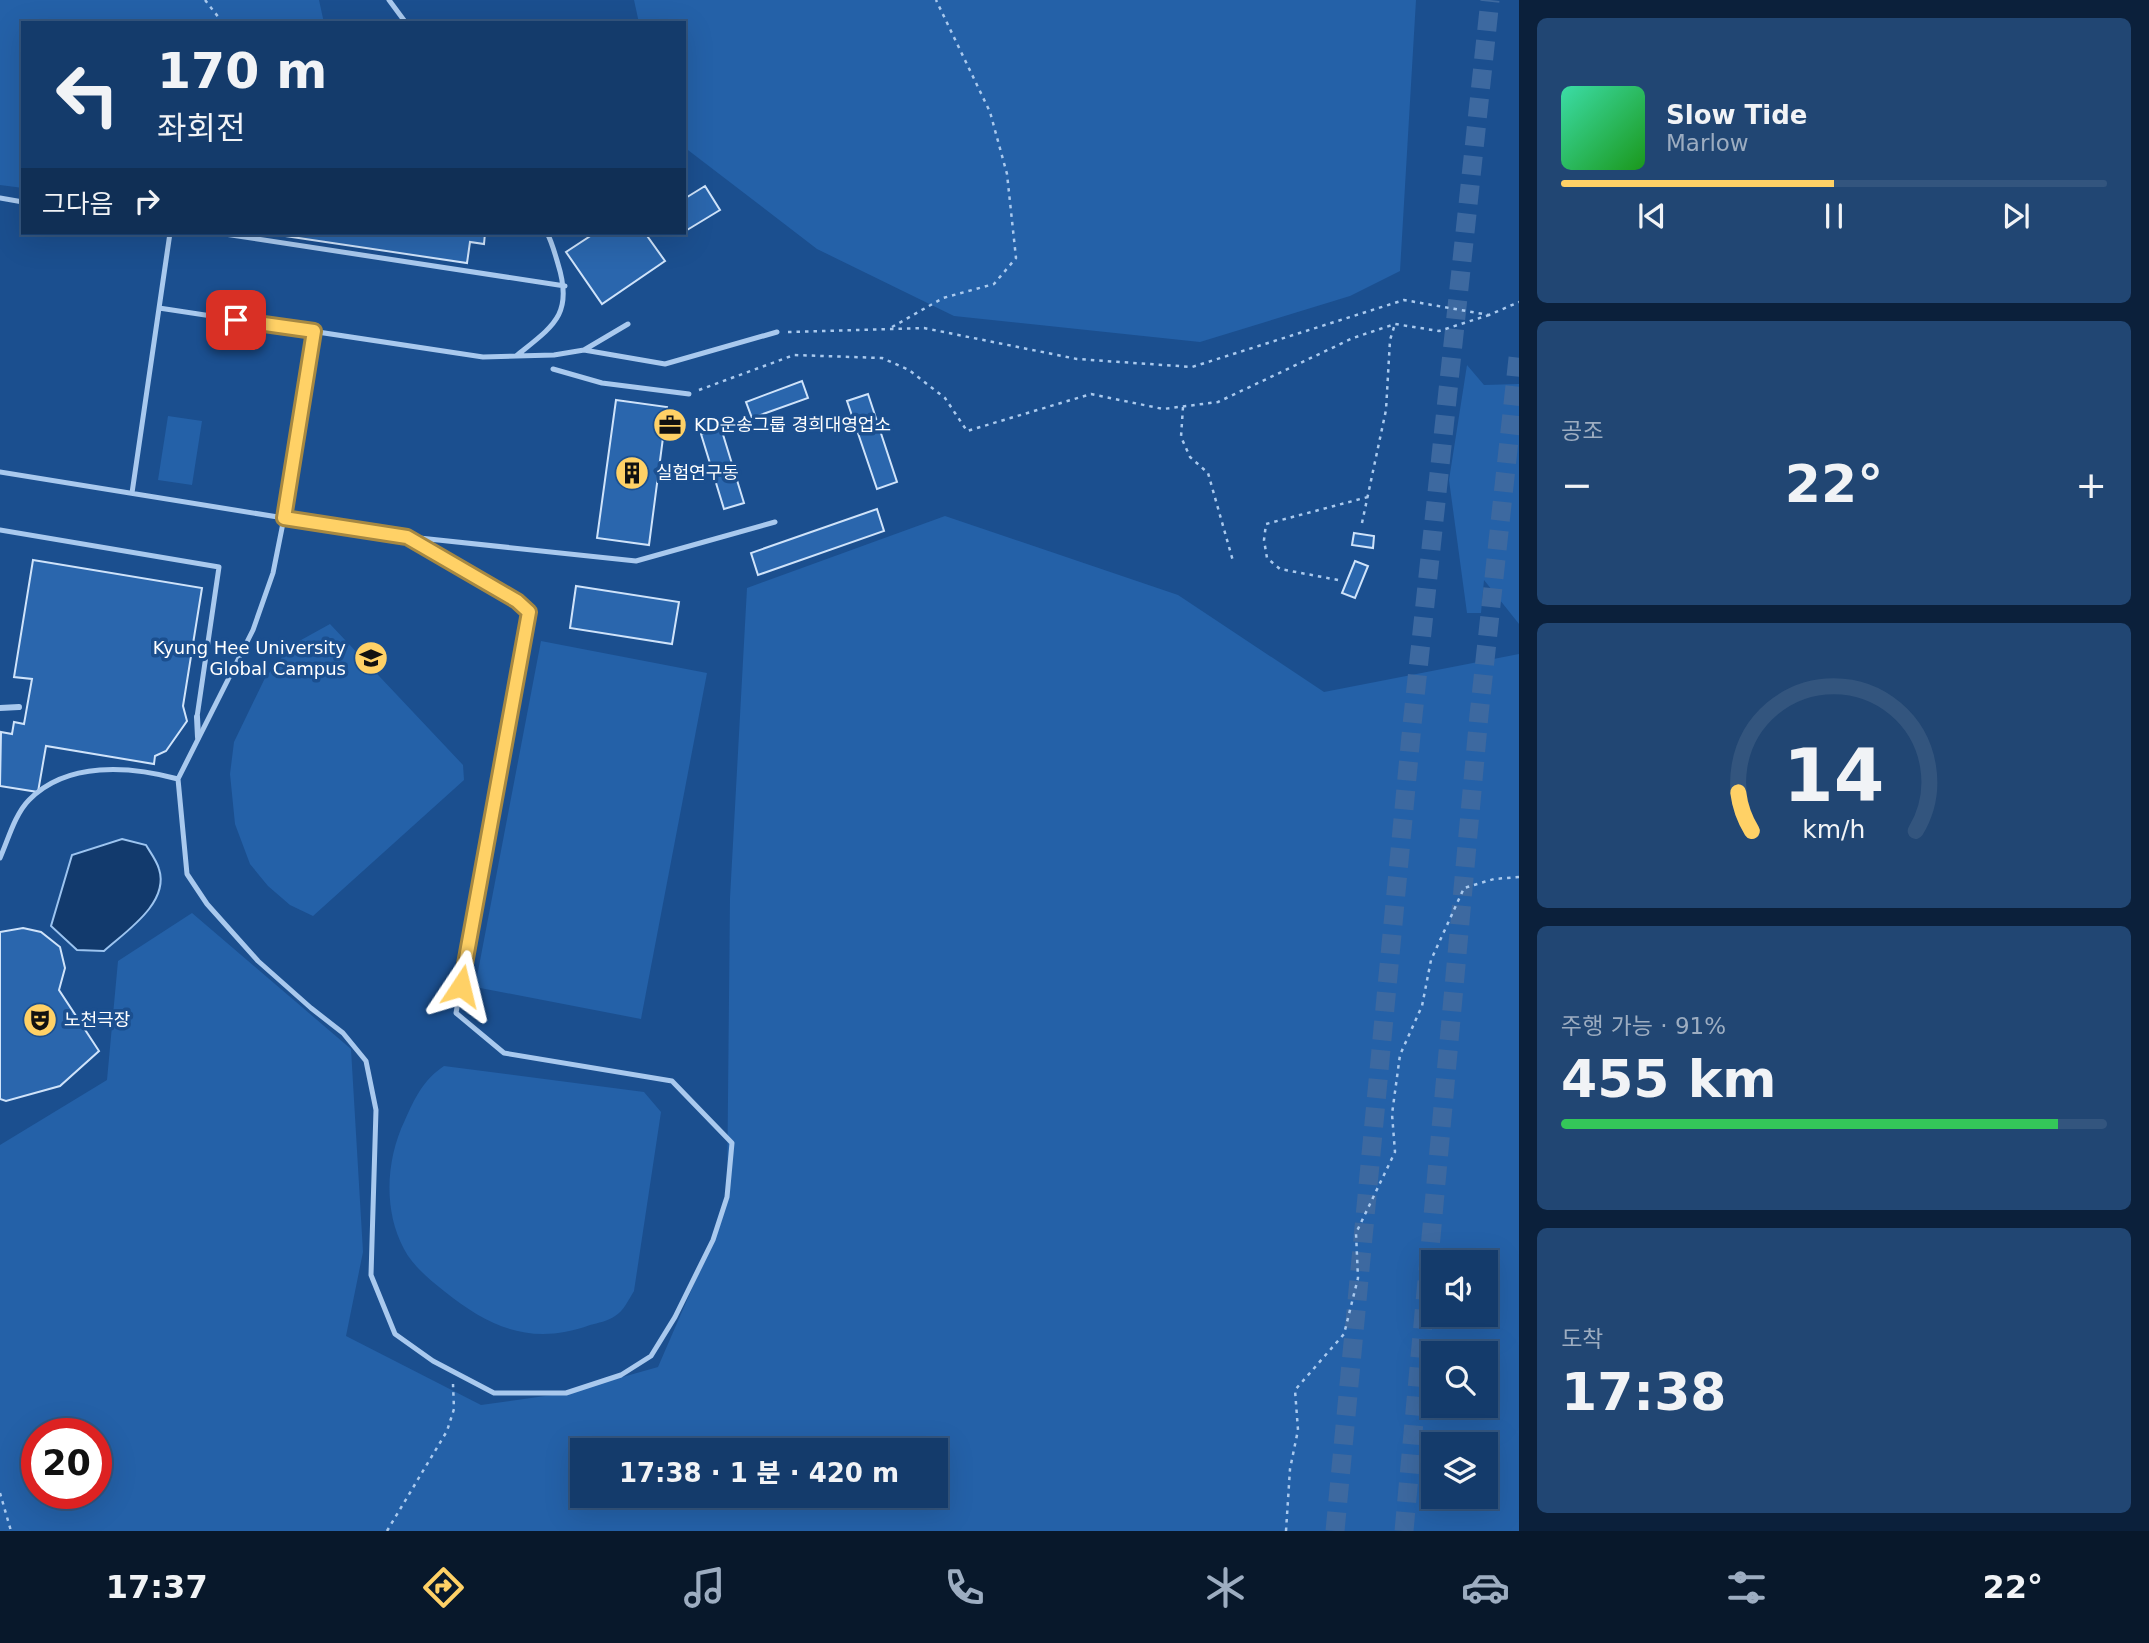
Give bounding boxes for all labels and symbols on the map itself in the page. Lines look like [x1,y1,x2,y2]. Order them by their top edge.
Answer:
pin [206,290,266,350]
office icon: KD운송그룹 경희대영업소 [651,406,689,444]
place label: KD운송그룹 경희대영업소 [694,414,891,435]
building icon: 실험연구동 [613,454,651,492]
place label: 실험연구동 [656,462,739,483]
place label: Kyung Hee University Global Campus [153,637,346,679]
school or university icon: Kyung Hee University Global Campus [352,639,390,677]
position arrow [424,949,498,1023]
theatre icon: 노천극장 [21,1001,59,1039]
place label: 노천극장 [64,1009,130,1030]
speed limit sign: 20 [21,1418,112,1509]

